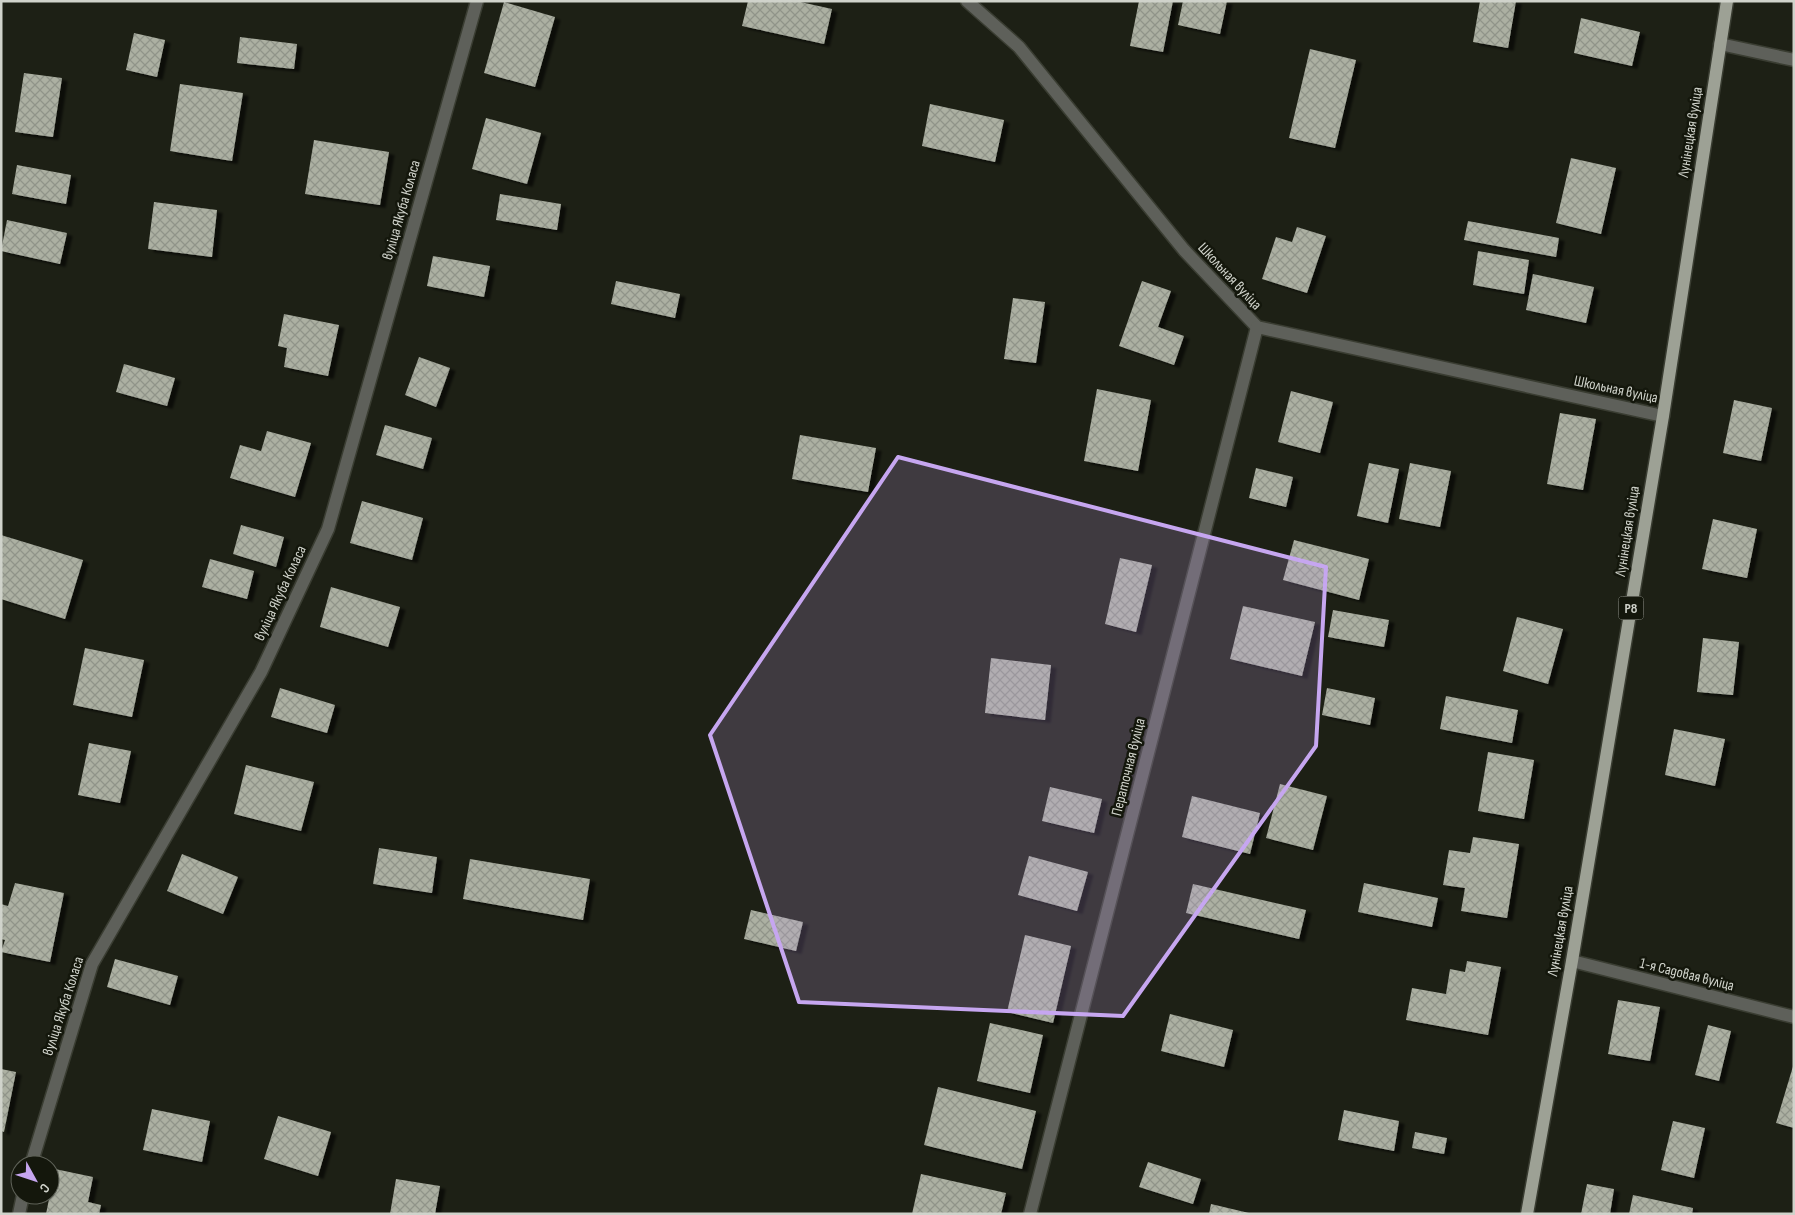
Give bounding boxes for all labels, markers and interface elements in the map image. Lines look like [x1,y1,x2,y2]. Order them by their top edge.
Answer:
street label: Лунінецкая вуліца [1674,85,1707,180]
street label: вуліца Якуба Коласа [378,158,425,262]
street label: Школьная вуліца [1194,239,1266,314]
street label: Школьная вуліца [1572,371,1660,408]
street label: Лунінецкая вуліца [1611,484,1644,579]
street label: вуліца Якуба Коласа [250,542,311,644]
road number: Р8 [1618,596,1644,620]
street label: Ператочная вуліца [1107,716,1150,818]
street label: Лунінецкая вуліца [1543,884,1578,979]
street label: вуліца Якуба Коласа [39,954,88,1058]
street label: 1-я Садовая вуліца [1638,954,1736,995]
north arrow [10,1155,60,1205]
text: С [36,1180,53,1196]

